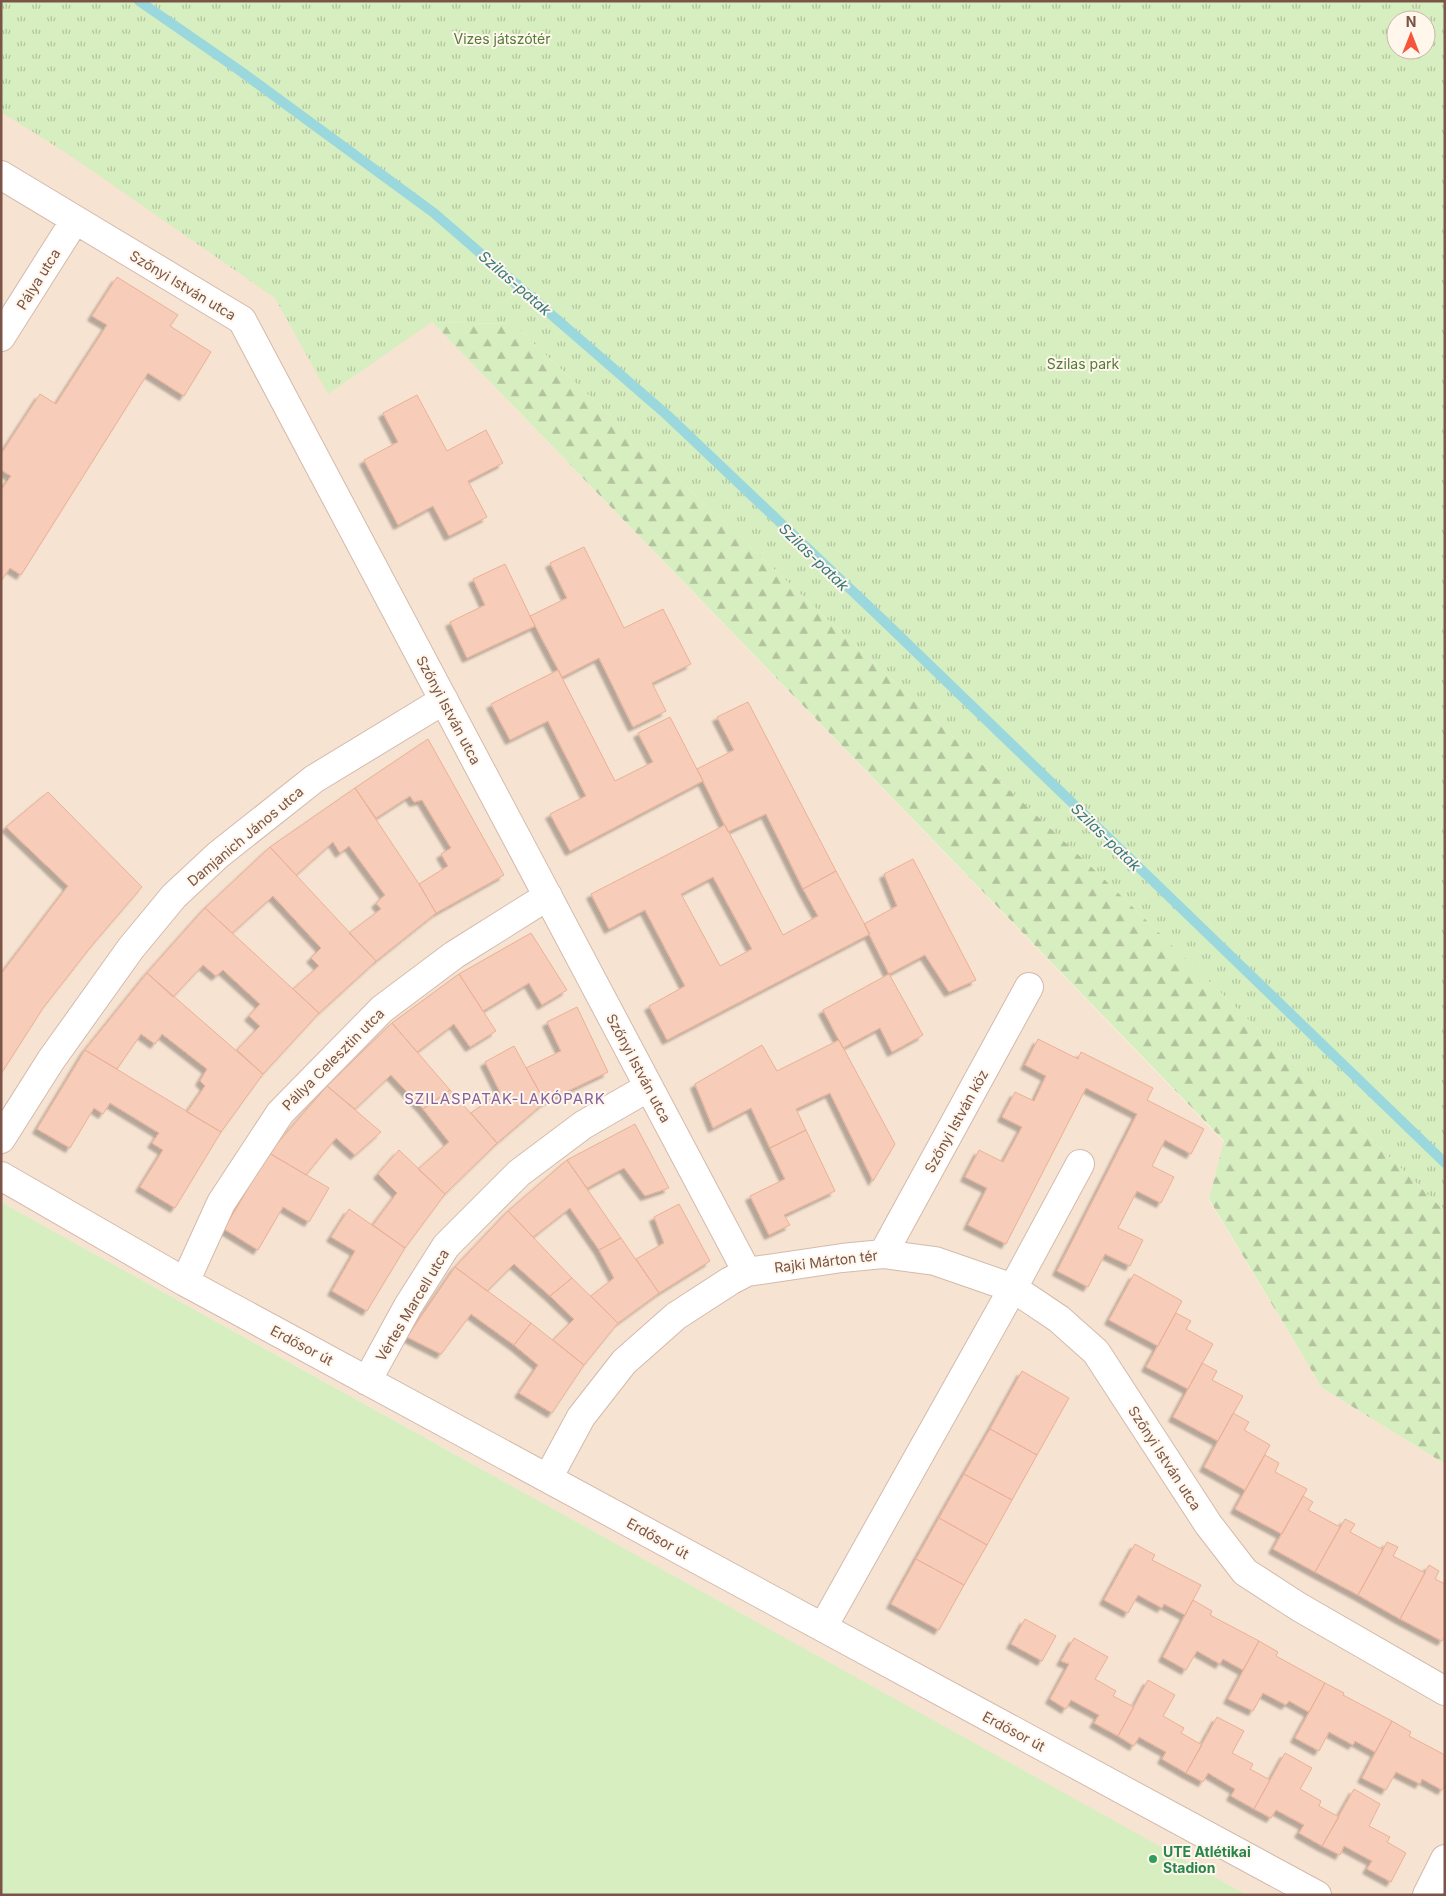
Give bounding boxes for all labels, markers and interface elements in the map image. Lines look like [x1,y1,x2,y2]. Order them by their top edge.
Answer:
north arrow [1386,10,1436,60]
text: N [1406,13,1416,30]
park label: Vizes játszótér [454,30,550,47]
street label: Pálya utca [13,245,63,313]
water label: Szilas-patak [475,246,556,320]
street label: Szőnyi István utca [127,247,239,323]
park label: Szilas park [1047,355,1120,372]
water label: Szilas-patak [775,519,853,596]
street label: Szőnyi István utca [413,653,485,767]
street label: Damjanich János utca [184,783,306,889]
water label: Szilas-patak [1067,799,1145,876]
street label: Pállya Celesztin utca [278,1004,388,1114]
street label: Szőnyi István utca [603,1011,675,1125]
street label: Szőnyi István köz [921,1066,991,1176]
district label: SZILASPATAK-LAKÓPARK [404,1089,606,1108]
street label: Vértes Marcell utca [372,1246,452,1364]
street label: Rajki Márton tér [773,1246,879,1276]
street label: Erdősor út [268,1321,336,1369]
street label: Szőnyi István utca [1125,1403,1205,1513]
street label: Erdősor út [624,1514,692,1562]
street label: Erdősor út [980,1707,1048,1755]
place label: UTE Atlétikai Stadion [1163,1843,1251,1876]
marker: UTE Atlétikai Stadion [1147,1853,1159,1865]

